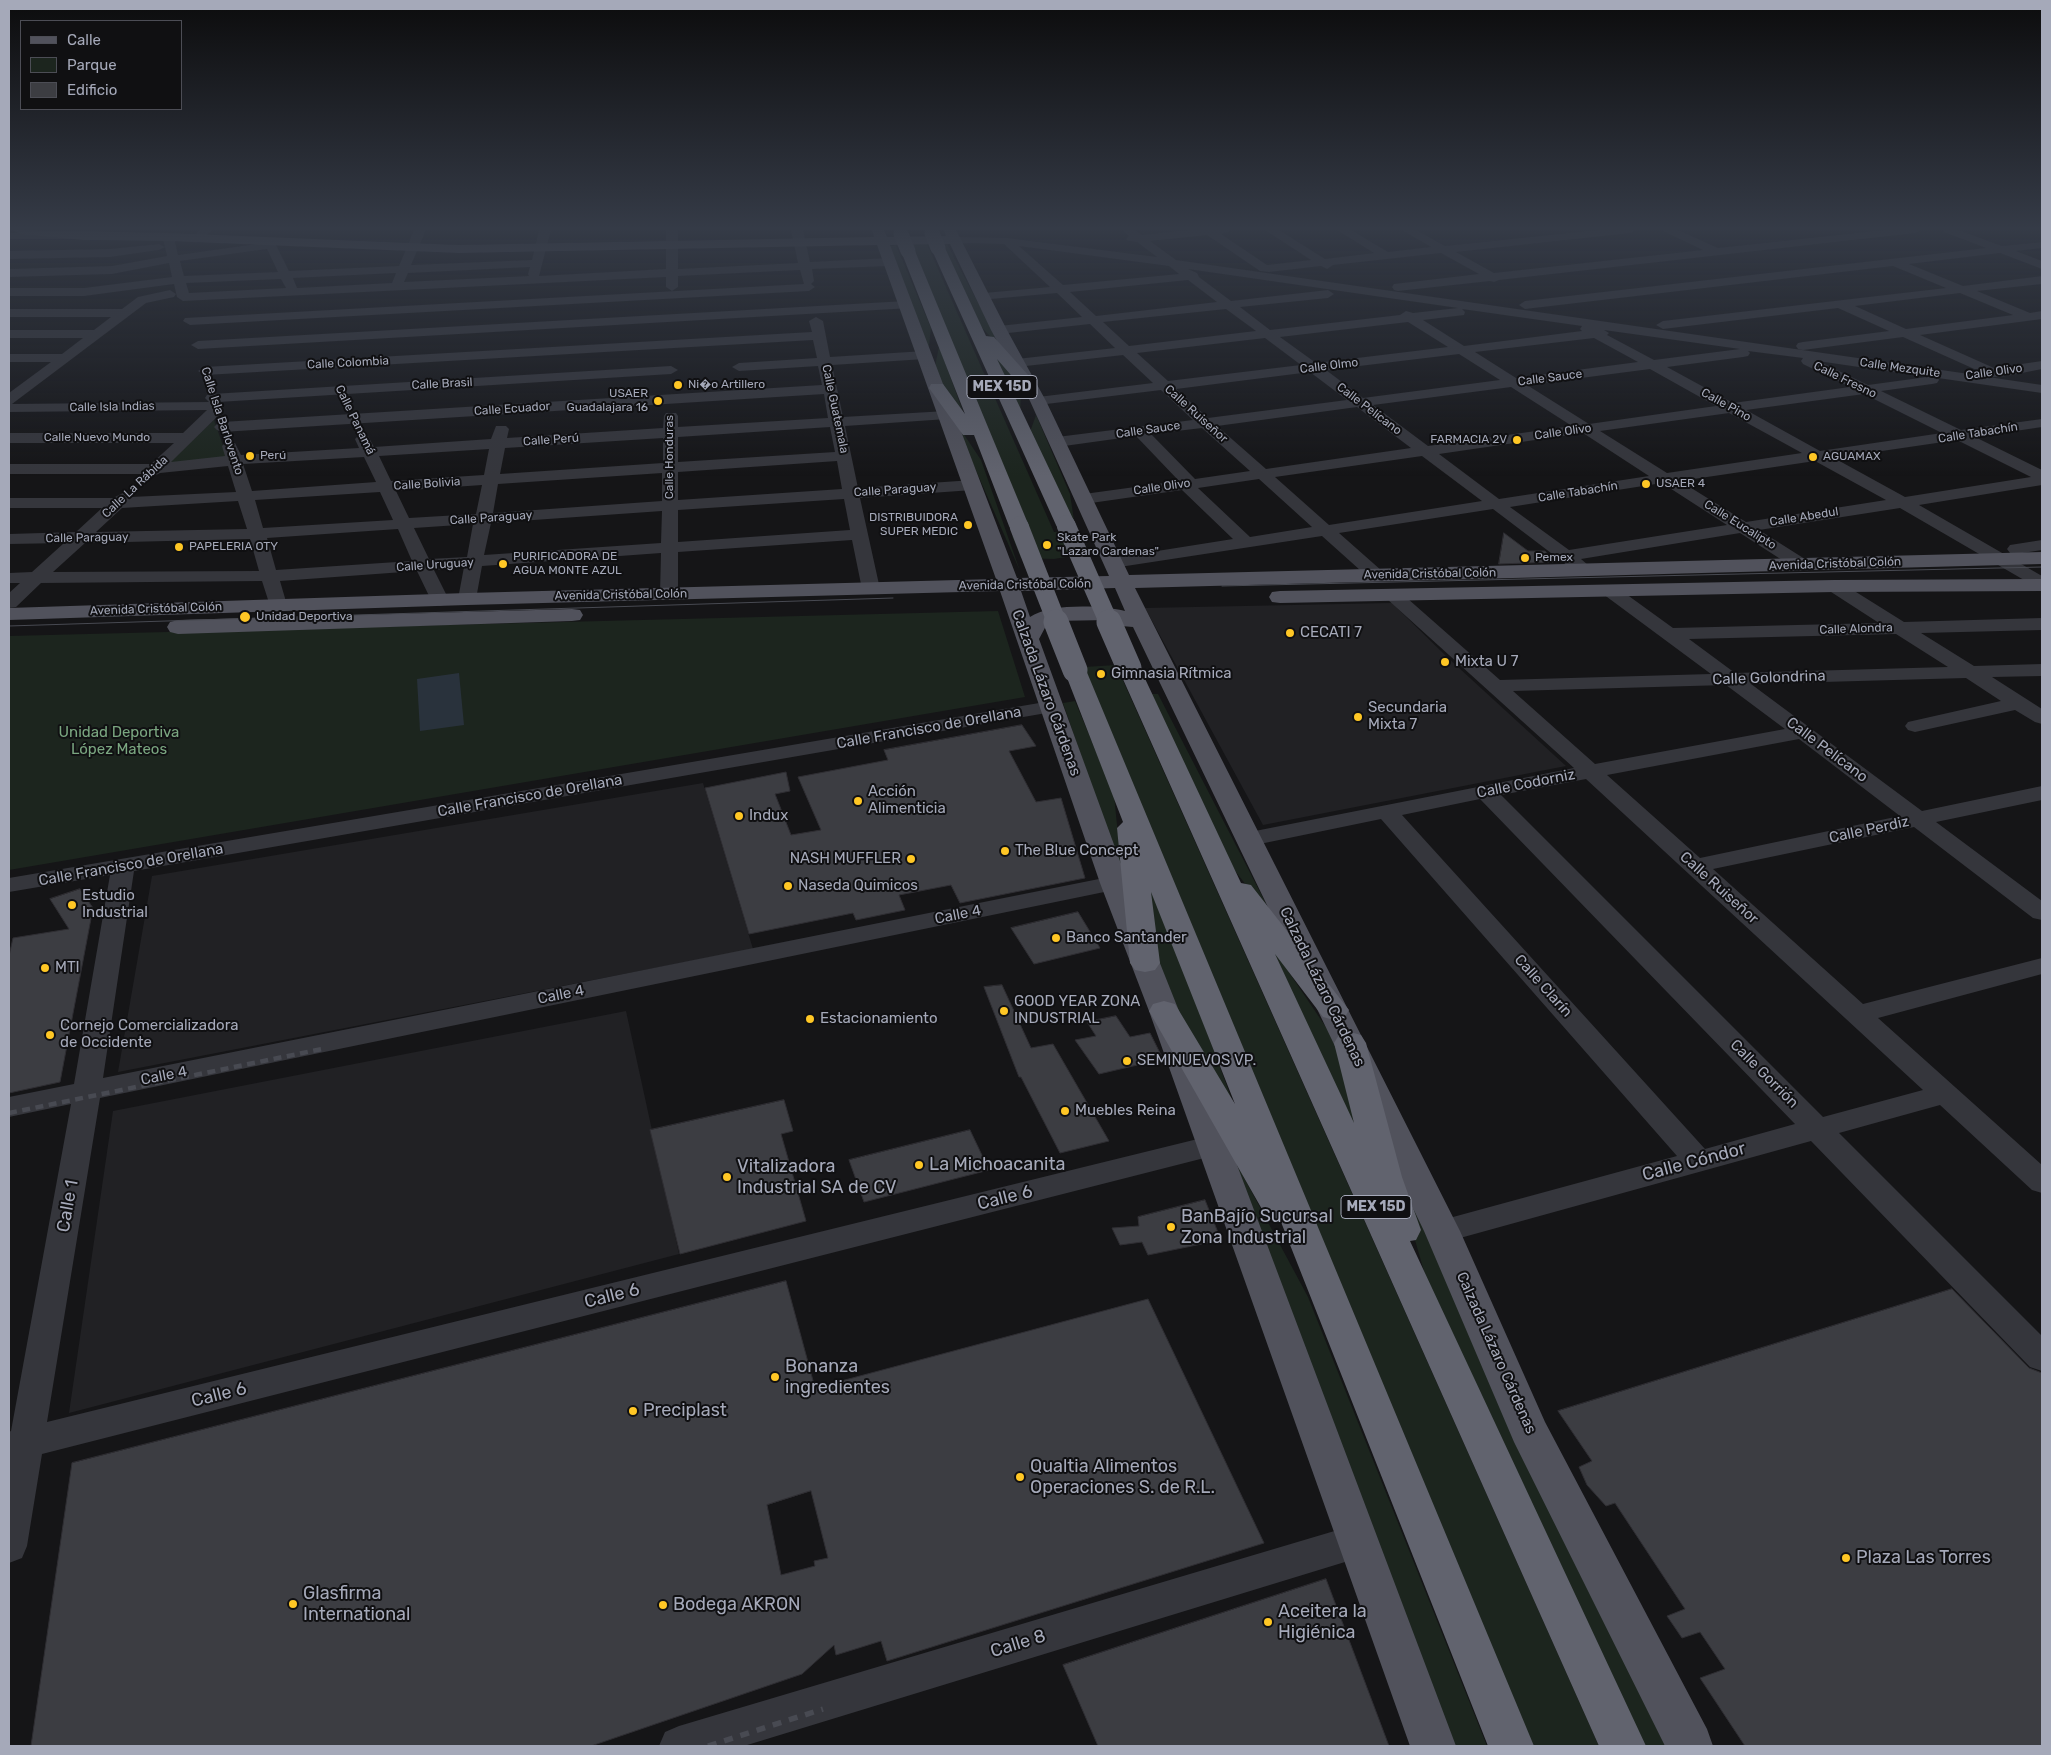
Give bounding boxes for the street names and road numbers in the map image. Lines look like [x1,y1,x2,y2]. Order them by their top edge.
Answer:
street label: Calle Colombia [307,354,389,372]
street label: Calle Olmo [1299,355,1359,377]
street label: Calle Mezquite [1859,355,1941,381]
street label: Calle Fresno [1811,359,1879,401]
street label: Calle Olivo [1965,361,2023,383]
street label: Calle Guatemala [819,363,851,455]
street label: Calle Isla Barlovento [198,365,246,477]
street label: Calle Sauce [1517,367,1583,389]
street label: Calle Brasil [411,375,473,393]
road number: MEX 15D [967,376,1037,398]
street label: Calle Pelícano [1334,380,1404,438]
street label: Calle Ruiseñor [1162,382,1230,446]
street label: Calle Panamá [332,383,378,457]
street label: Calle Pino [1699,385,1753,425]
street label: Calle Isla Indias [69,399,155,415]
street label: Calle Ecuador [473,399,551,419]
street label: Calle Honduras [663,415,677,499]
street label: Calle Sauce [1115,418,1181,442]
street label: Calle Tabachín [1937,420,2019,446]
street label: Calle Olivo [1534,421,1592,443]
street label: Calle Nuevo Mundo [44,431,150,445]
street label: Calle Perú [522,431,580,449]
street label: Calle La Rábida [99,453,171,521]
street label: Calle Bolivia [393,474,461,494]
street label: Calle Olivo [1133,476,1191,498]
street label: Calle Tabachín [1537,479,1619,505]
street label: Calle Paraguay [853,480,937,500]
street label: Calle Eucalipto [1701,497,1779,553]
street label: Calle Abedul [1769,504,1839,530]
street label: Calle Paraguay [449,508,533,528]
street label: Calle Paraguay [45,530,129,546]
street label: Avenida Cristóbal Colón [1769,554,1901,574]
street label: Calle Uruguay [396,555,474,575]
street label: Avenida Cristóbal Colón [1364,566,1496,582]
street label: Avenida Cristóbal Colón [959,577,1091,593]
street label: Avenida Cristóbal Colón [555,587,687,603]
street label: Avenida Cristóbal Colón [90,599,222,619]
street label: Calzada Lázaro Cárdenas [1008,608,1084,778]
street label: Calle Alondra [1819,621,1893,637]
street label: Calle Golondrina [1712,667,1826,689]
street label: Calle Francisco de Orellana [835,703,1023,753]
street label: Calle Pelícano [1783,714,1871,786]
street label: Calle Codorniz [1475,766,1577,802]
street label: Calle Francisco de Orellana [436,771,624,821]
street label: Calle Perdiz [1827,813,1911,847]
street label: Calle Francisco de Orellana [37,840,225,890]
street label: Calle Ruiseñor [1676,848,1762,928]
street label: Calle 4 [933,902,983,928]
street label: Calzada Lázaro Cárdenas [1275,904,1369,1070]
street label: Calle Clarín [1510,951,1576,1021]
street label: Calle 4 [536,982,586,1008]
street label: Calle Gorrión [1726,1036,1802,1112]
street label: Calle 4 [139,1063,189,1089]
street label: Calle Cóndor [1640,1138,1748,1186]
street label: Calle 1 [53,1178,83,1234]
street label: Calle 6 [975,1181,1035,1215]
road number: MEX 15D [1341,1196,1411,1218]
street label: Calzada Lázaro Cárdenas [1452,1269,1540,1437]
street label: Calle 6 [582,1279,642,1313]
street label: Calle 6 [189,1378,249,1412]
street label: Calle 8 [988,1625,1048,1663]

